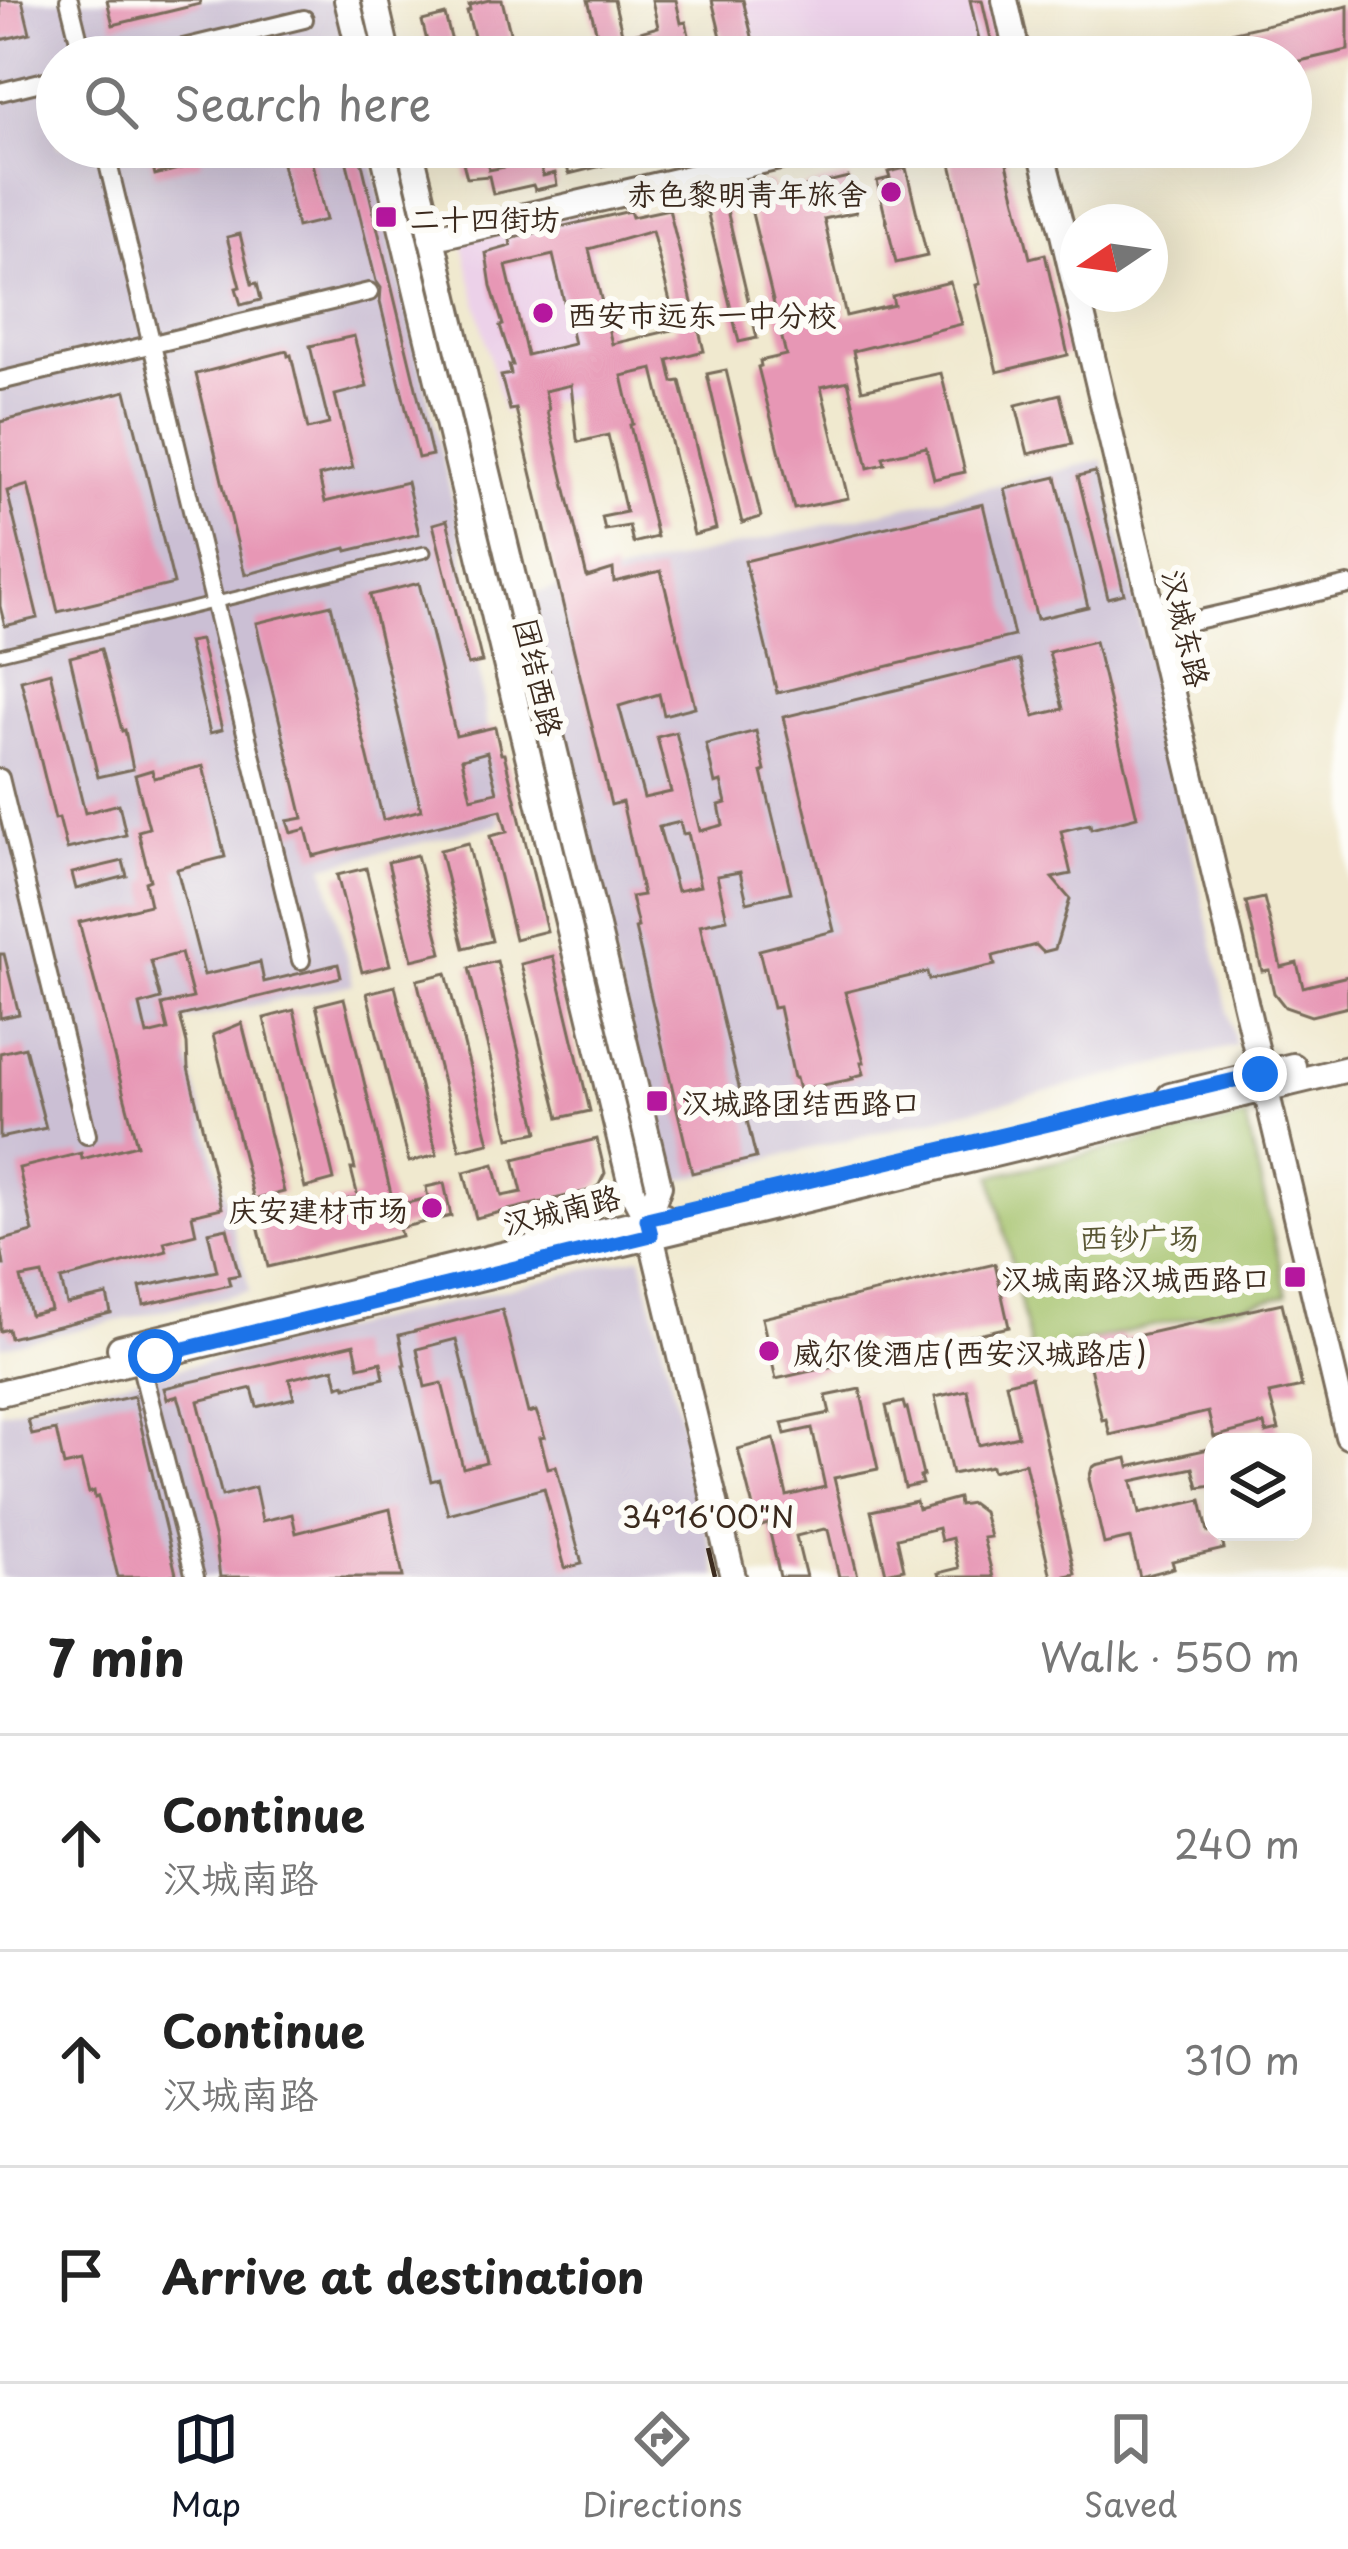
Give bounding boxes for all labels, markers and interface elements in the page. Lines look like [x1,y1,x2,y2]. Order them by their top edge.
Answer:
search box [36,36,1312,168]
text: Search here [174,68,431,136]
icon: search [78,69,144,135]
place label: 赤色黎明青年旅舍 [627,170,867,215]
marker: 赤色黎明青年旅舍 [878,179,904,205]
place label: 二十四街坊 [410,195,560,240]
marker: 二十四街坊 [373,204,399,230]
north arrow [1060,204,1168,312]
place label: 西安市远东一中分校 [567,291,837,336]
marker: 西安市远东一中分校 [530,300,556,326]
street label: 汉城东路 [1152,564,1222,692]
street label: 团结西路 [505,613,575,741]
route end [1233,1047,1287,1101]
place label: 汉城路团结西路口 [681,1079,921,1124]
marker: 汉城路团结西路口 [644,1088,670,1114]
street label: 汉城南路 [497,1173,625,1245]
place label: 庆安建材市场 [228,1186,408,1231]
marker: 庆安建材市场 [419,1195,445,1221]
park label: 西钞广场 [1079,1214,1199,1259]
place label: 汉城南路汉城西路口 [1001,1255,1271,1300]
marker: 汉城南路汉城西路口 [1282,1264,1308,1290]
route start [128,1329,182,1383]
place label: 威尔俊酒店(西安汉城路店) [793,1329,1147,1374]
marker: 威尔俊酒店(西安汉城路店) [756,1338,782,1364]
map controls [1204,1433,1312,1541]
button: layers [1204,1433,1312,1541]
text: 34°16'00"N [622,1493,794,1538]
text: 7 min [48,1617,185,1694]
text: Walk · 550 m [1040,1626,1300,1685]
text: Continue [162,1779,365,1847]
icon: ahead [48,1810,114,1876]
text: 240 m [1174,1813,1300,1872]
text: 汉城南路 [162,1847,318,1906]
text: Continue [162,1995,365,2063]
icon: ahead [48,2026,114,2092]
text: 310 m [1183,2029,1300,2088]
text: 汉城南路 [162,2063,318,2122]
text: Arrive at destination [162,2241,645,2309]
icon: arrive [48,2242,114,2308]
tab: Map [171,2406,241,2528]
tab: Directions [582,2406,743,2528]
tab: Saved [1084,2406,1177,2528]

